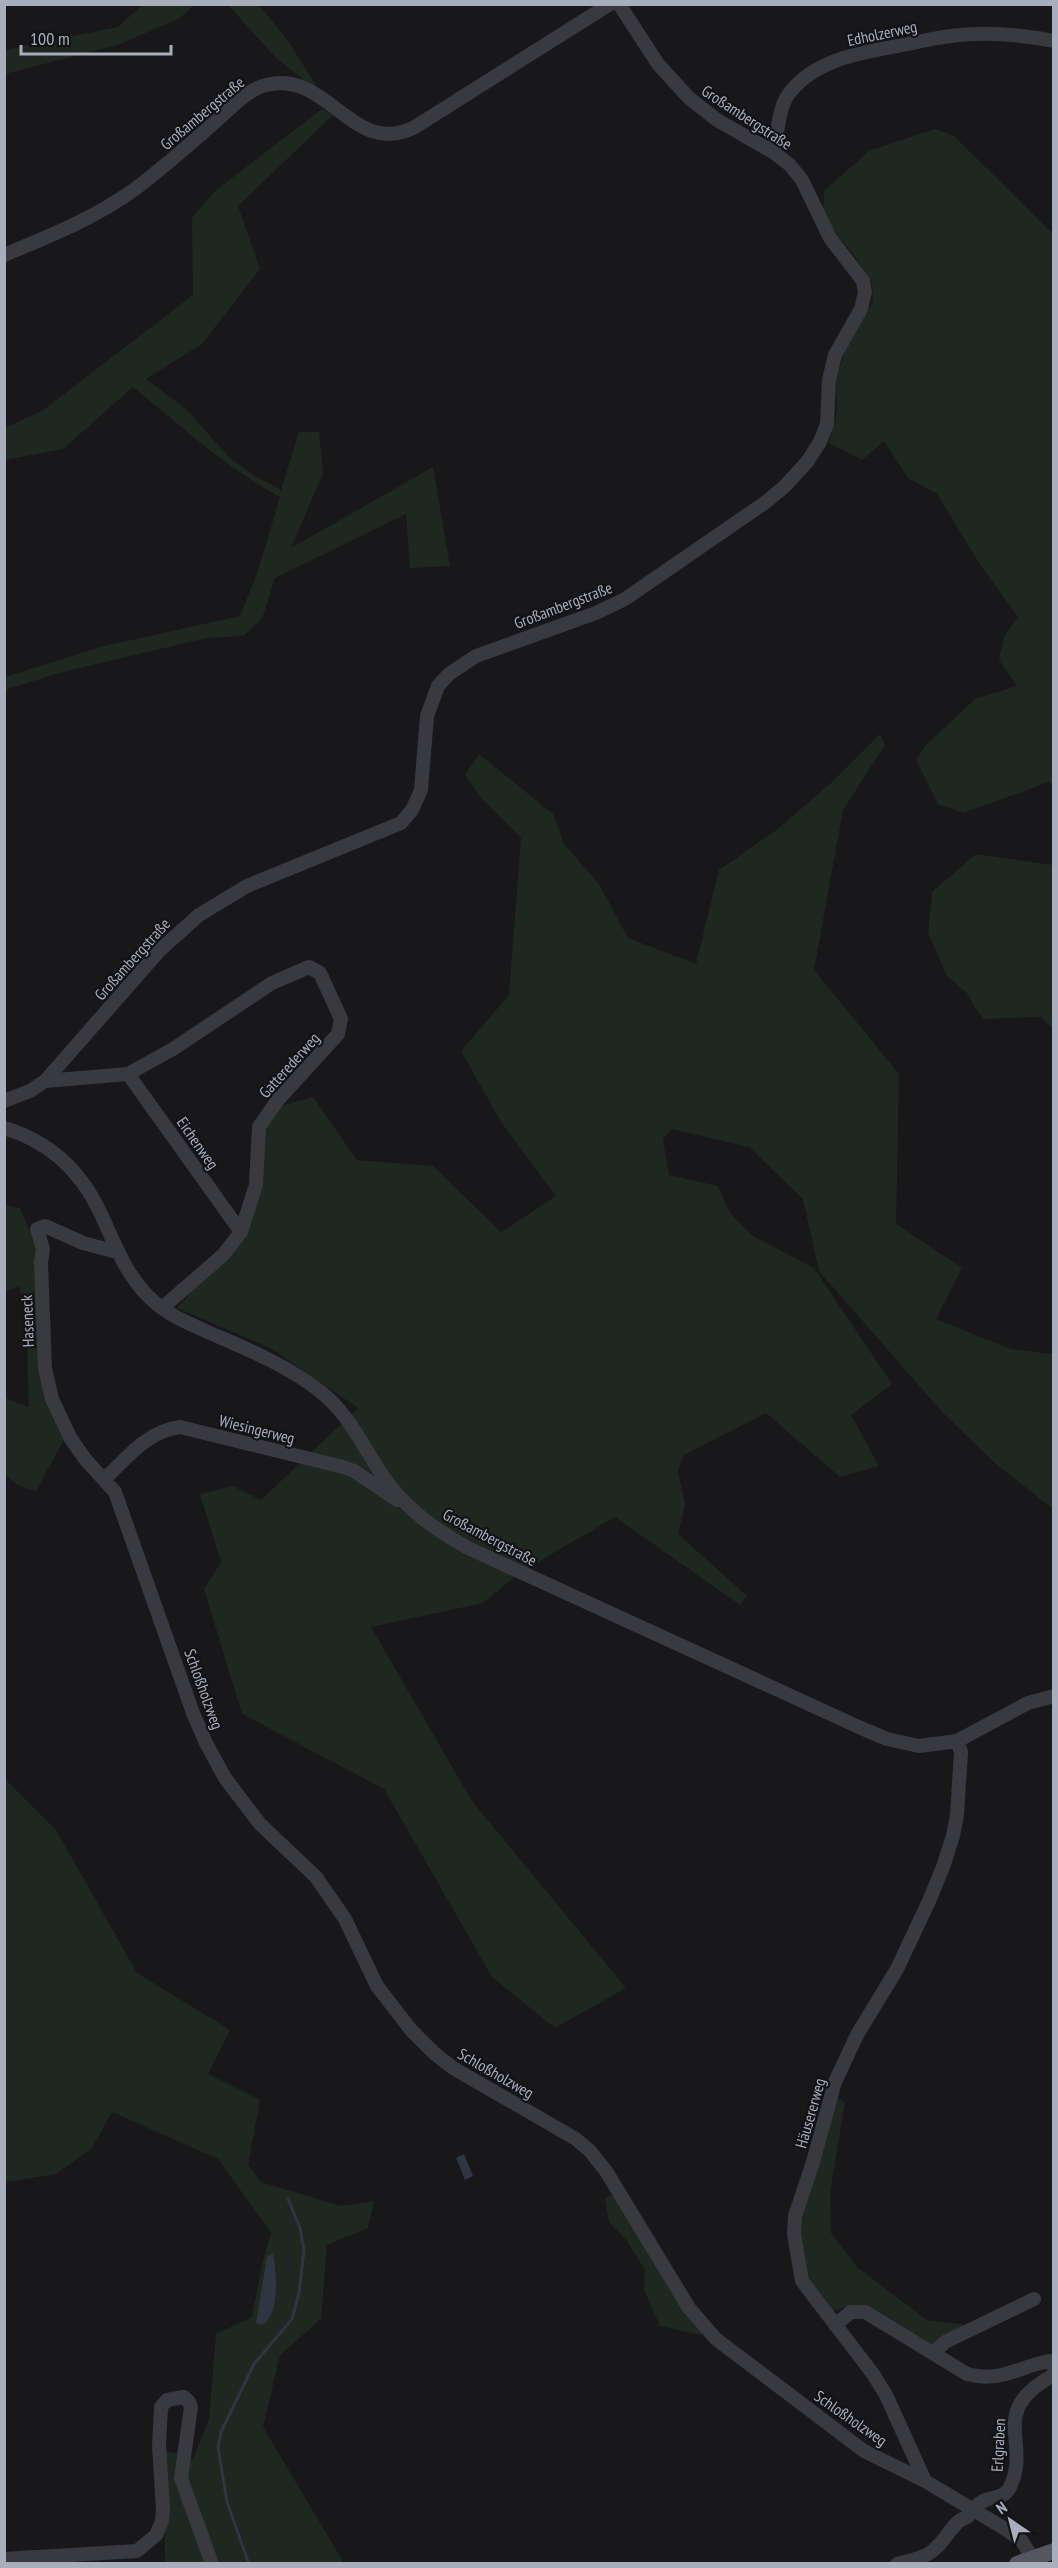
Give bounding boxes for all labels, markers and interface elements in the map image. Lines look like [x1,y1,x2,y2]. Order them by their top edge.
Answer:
street label: Edholzerweg [845,16,919,50]
scale bar [21,18,171,56]
text: 100 m [30,27,70,50]
street label: Großambergstraße [156,72,248,154]
street label: Großambergstraße [698,80,796,154]
street label: Großambergstraße [511,577,615,633]
street label: Großambergstraße [90,914,174,1004]
street label: Gatterederweg [254,1028,324,1102]
street label: Eichenweg [173,1113,223,1173]
street label: Haseneck [16,1294,38,1348]
street label: Wiesingerweg [217,1410,297,1448]
street label: Großambergstraße [440,1504,540,1570]
street label: Schloßholzweg [180,1646,228,1732]
street label: Schloßholzweg [455,2043,537,2103]
street label: Häusererweg [790,2076,830,2150]
street label: Schloßholzweg [811,2386,891,2450]
street label: Erlgraben [987,2418,1009,2472]
north arrow [980,2490,1040,2550]
text: N [992,2497,1011,2518]

